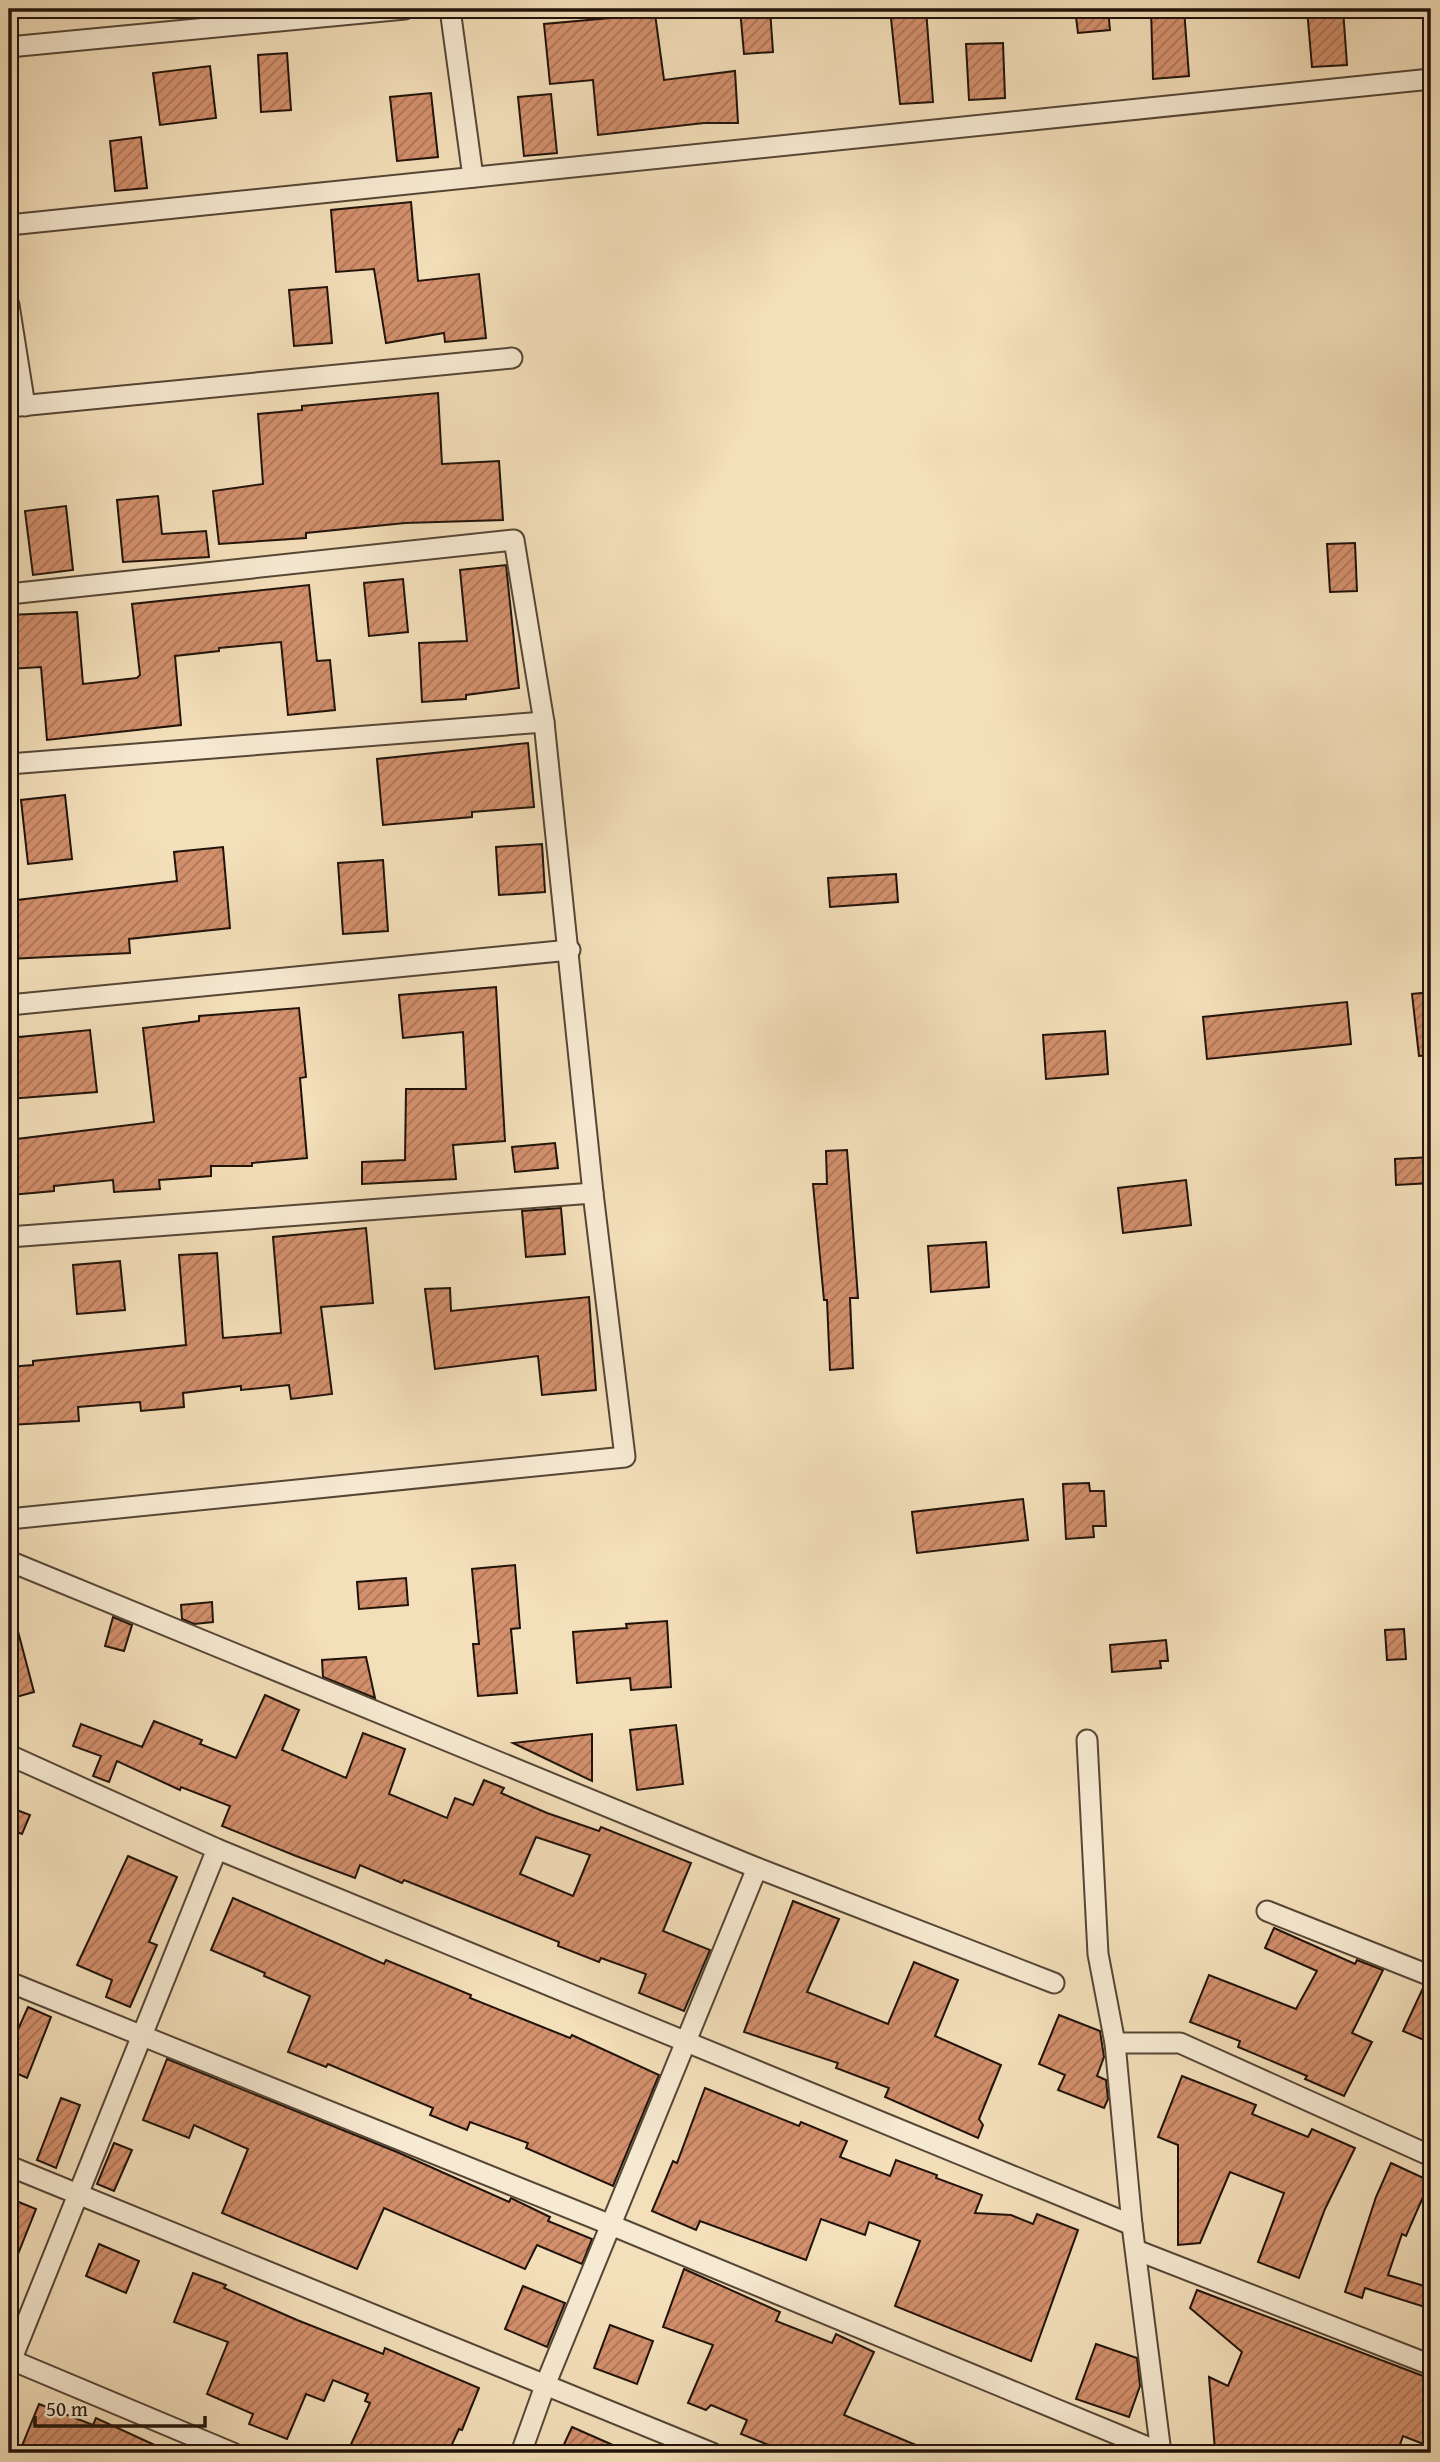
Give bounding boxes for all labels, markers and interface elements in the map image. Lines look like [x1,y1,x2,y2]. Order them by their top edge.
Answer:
scale bar [35,2385,205,2429]
text: 50 m [46,2393,88,2424]

